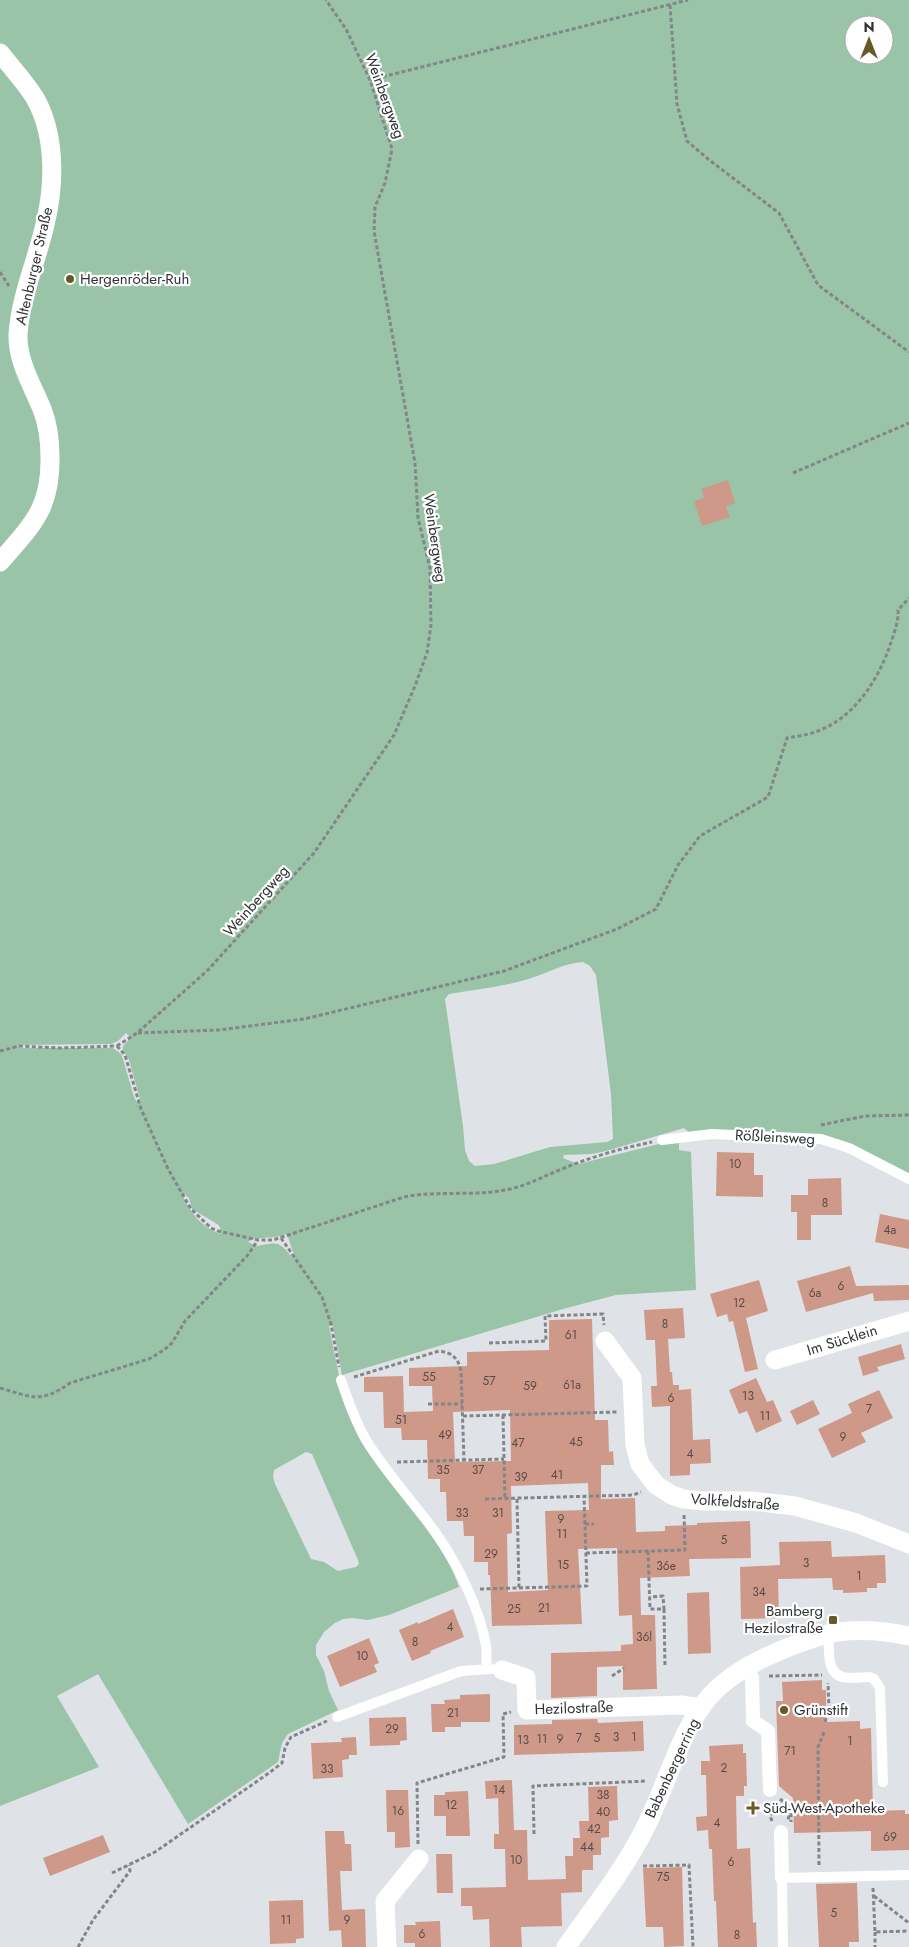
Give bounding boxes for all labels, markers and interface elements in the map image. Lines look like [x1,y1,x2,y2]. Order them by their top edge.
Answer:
north arrow [844,15,894,65]
text: N [863,17,875,37]
street label: Weinbergweg [359,50,411,142]
street label: Altenburger Straße [10,205,58,327]
place label: Hergenröder-Ruh [80,268,189,290]
marker: Hergenröder-Ruh [64,273,76,285]
street label: Weinbergweg [418,492,452,584]
street label: Weinbergweg [218,861,294,941]
street label: Rößleinsweg [734,1124,816,1150]
house number: 10 [729,1155,741,1173]
house number: 8 [822,1194,828,1212]
house number: 4a [884,1221,897,1239]
house number: 6 [838,1277,845,1295]
house number: 6a [809,1284,822,1302]
house number: 12 [733,1294,745,1312]
house number: 8 [662,1315,668,1333]
street label: Im Sücklein [804,1319,880,1361]
house number: 61 [565,1326,577,1344]
house number: 55 [422,1368,436,1386]
house number: 57 [482,1372,496,1390]
house number: 61a [563,1376,581,1394]
house number: 59 [523,1377,537,1395]
house number: 13 [742,1387,754,1405]
house number: 6 [668,1389,675,1407]
house number: 7 [866,1400,873,1418]
house number: 11 [760,1407,770,1425]
house number: 51 [395,1411,407,1429]
house number: 49 [438,1426,452,1444]
house number: 9 [840,1428,847,1446]
house number: 45 [569,1433,583,1451]
house number: 47 [511,1434,525,1452]
house number: 4 [687,1445,694,1463]
house number: 35 [436,1461,450,1479]
house number: 37 [472,1461,485,1479]
house number: 41 [551,1466,563,1484]
house number: 39 [514,1468,528,1486]
street label: Volkfeldstraße [690,1488,781,1516]
house number: 33 [455,1504,469,1522]
house number: 31 [492,1504,504,1522]
house number: 9 [558,1510,565,1528]
house number: 11 [557,1525,567,1543]
house number: 5 [721,1531,728,1549]
house number: 29 [484,1545,498,1563]
house number: 3 [803,1554,810,1572]
house number: 15 [557,1556,569,1574]
house number: 36e [656,1557,676,1575]
house number: 1 [856,1567,862,1585]
house number: 34 [752,1583,766,1601]
house number: 21 [538,1599,550,1617]
house number: 25 [507,1600,521,1618]
place label: Bamberg Hezilostraße [744,1600,823,1639]
marker: Bamberg Hezilostraße [827,1614,839,1626]
house number: 4 [447,1618,454,1636]
house number: 36l [636,1628,652,1646]
house number: 8 [412,1633,418,1651]
house number: 10 [356,1647,368,1665]
street label: Hezilostraße [534,1696,614,1720]
place label: Grünstift [794,1699,848,1721]
house number: 21 [447,1704,459,1722]
marker: Grünstift [778,1704,790,1716]
street label: Babenbergerring [639,1714,705,1822]
house number: 29 [385,1720,399,1738]
house number: 3 [613,1728,620,1746]
house number: 1 [631,1728,637,1746]
house number: 7 [576,1729,583,1747]
house number: 5 [594,1729,601,1747]
house number: 11 [537,1730,547,1748]
house number: 9 [557,1730,564,1748]
house number: 13 [517,1731,529,1749]
house number: 1 [847,1732,853,1750]
house number: 71 [784,1742,796,1760]
house number: 2 [721,1759,728,1777]
house number: 33 [320,1760,334,1778]
house number: 14 [493,1781,505,1799]
house number: 38 [596,1786,610,1804]
house number: 12 [445,1796,457,1814]
place label: Süd-West-Apotheke [763,1797,885,1819]
house number: 16 [392,1802,404,1820]
marker: Süd-West-Apotheke [747,1802,759,1814]
house number: 40 [596,1803,610,1821]
house number: 4 [714,1814,721,1832]
house number: 42 [587,1820,601,1838]
house number: 69 [883,1828,897,1846]
house number: 44 [580,1838,594,1856]
house number: 10 [510,1851,522,1869]
house number: 6 [728,1853,735,1871]
house number: 75 [656,1868,670,1886]
house number: 5 [831,1904,838,1922]
house number: 11 [281,1911,291,1929]
house number: 9 [344,1911,351,1929]
house number: 6 [419,1925,426,1943]
house number: 8 [734,1926,740,1944]

